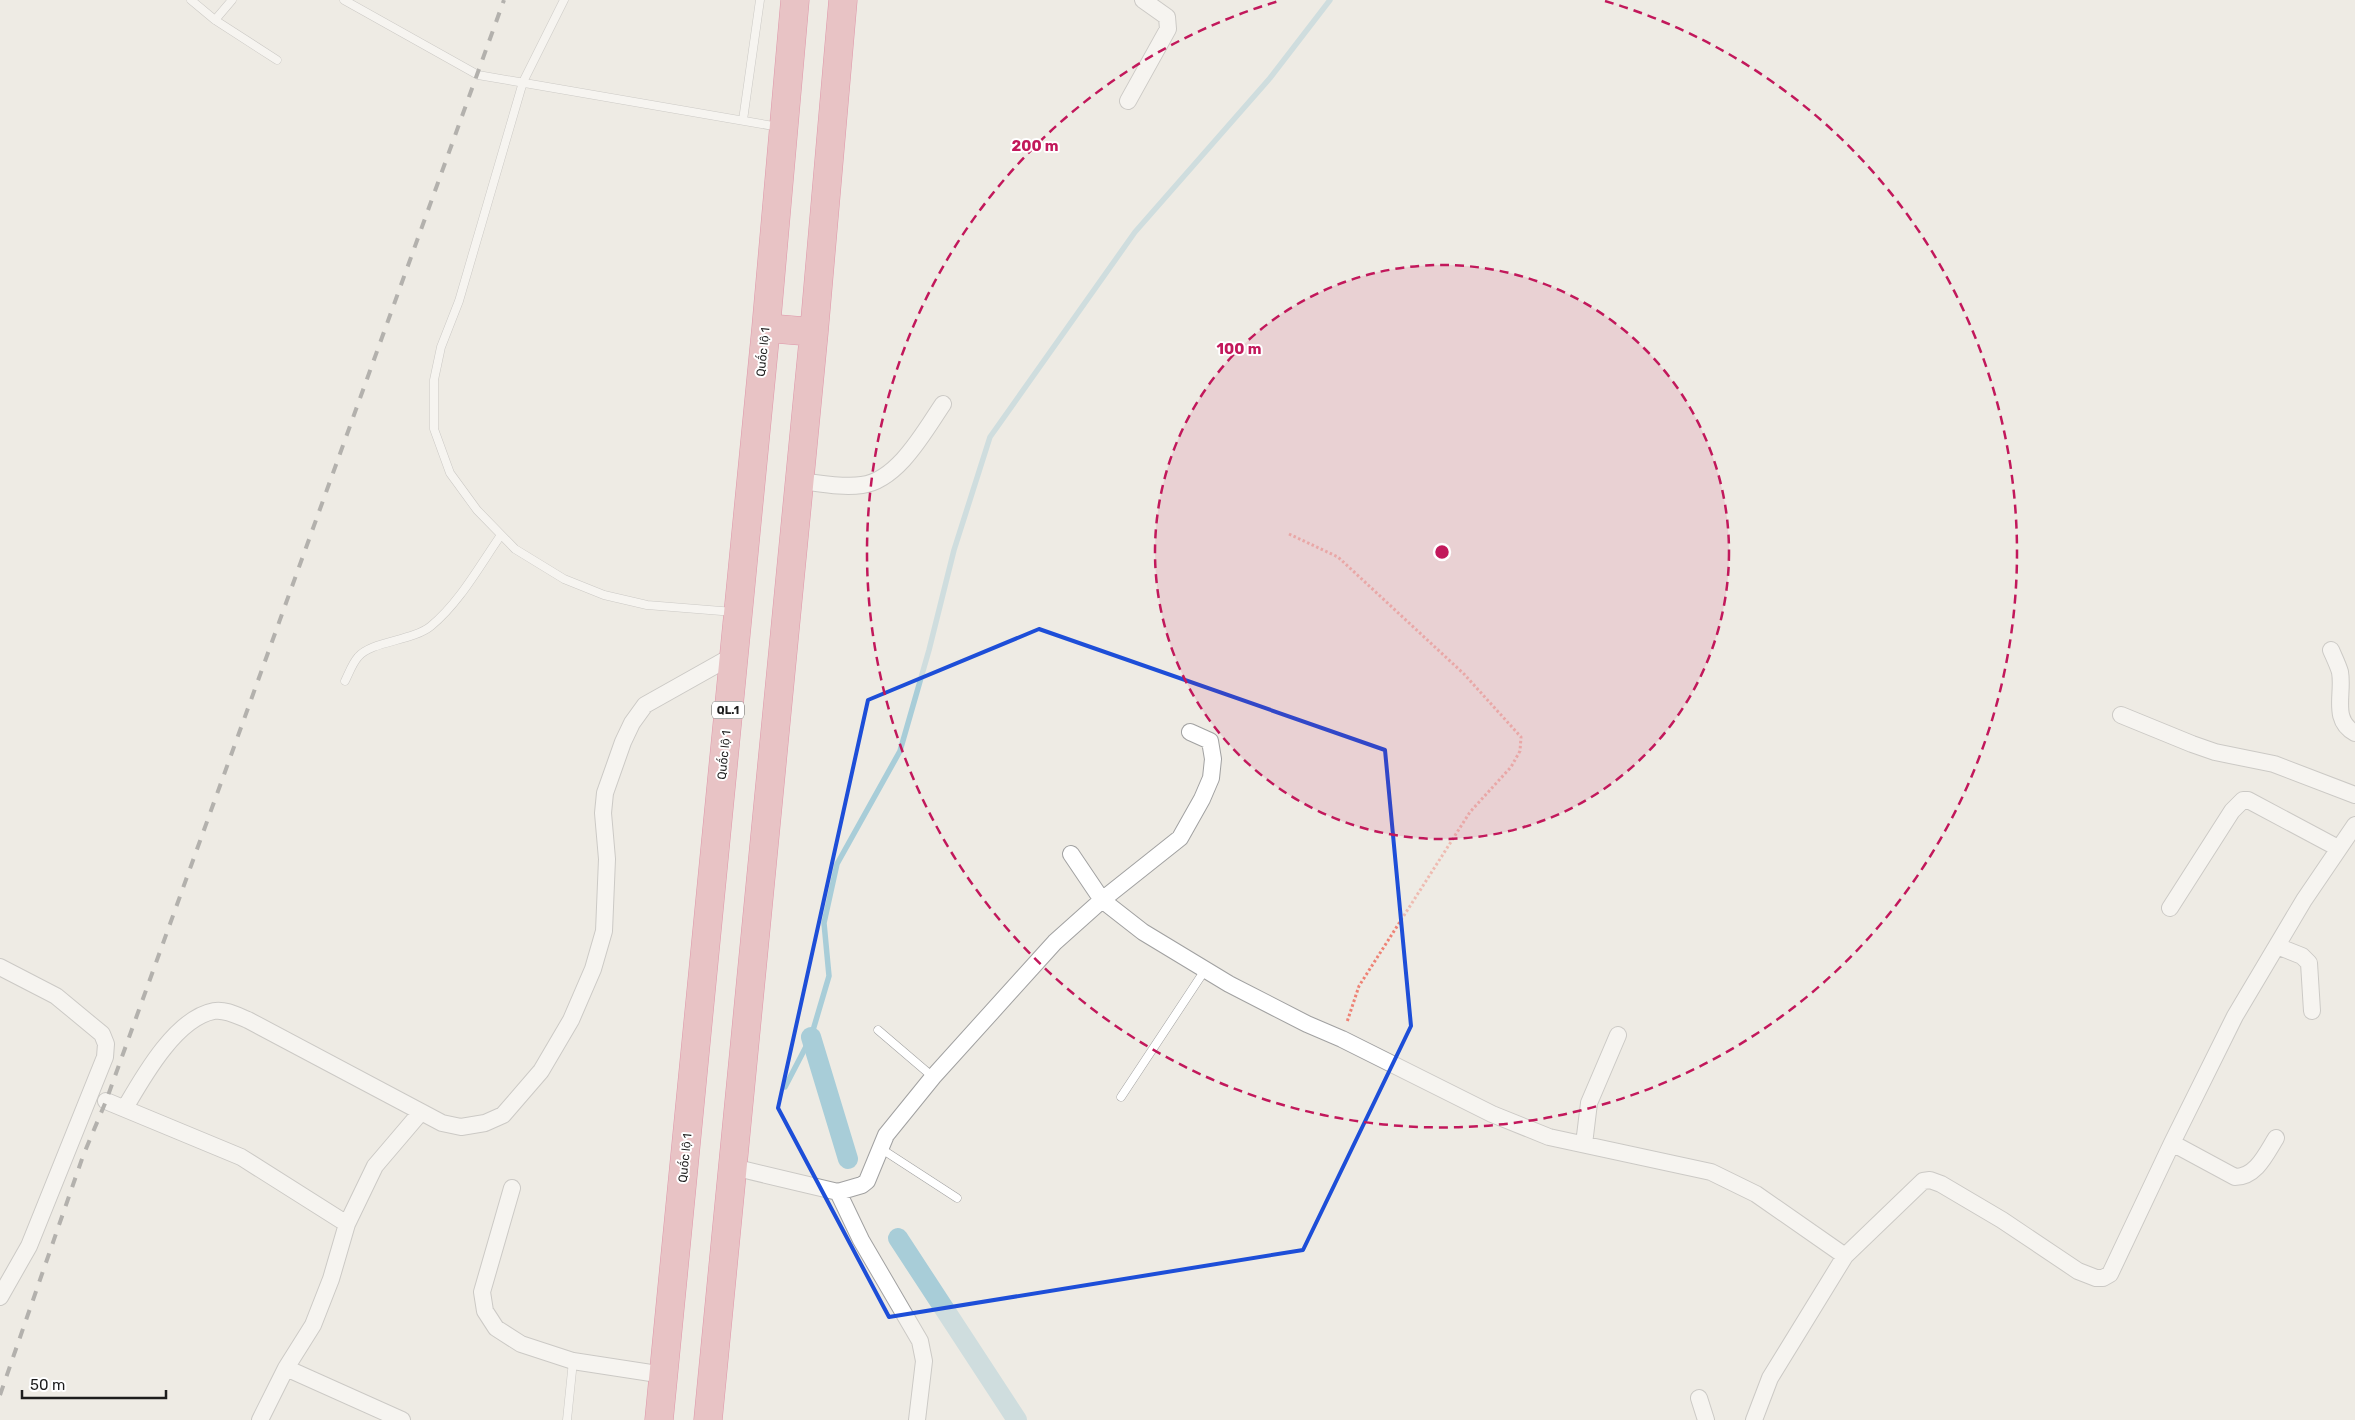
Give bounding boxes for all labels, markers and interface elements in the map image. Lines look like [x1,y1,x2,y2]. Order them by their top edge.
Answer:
text: 200 m [1011,137,1059,155]
street label: Quốc lộ 1 [753,327,773,377]
text: 100 m [1217,340,1261,358]
centre of rings [1433,543,1451,561]
road number: QL.1 [712,702,744,718]
street label: Quốc lộ 1 [714,730,734,780]
street label: Quốc lộ 1 [675,1133,695,1183]
scale bar [22,1368,166,1400]
text: 50 m [30,1376,65,1394]

